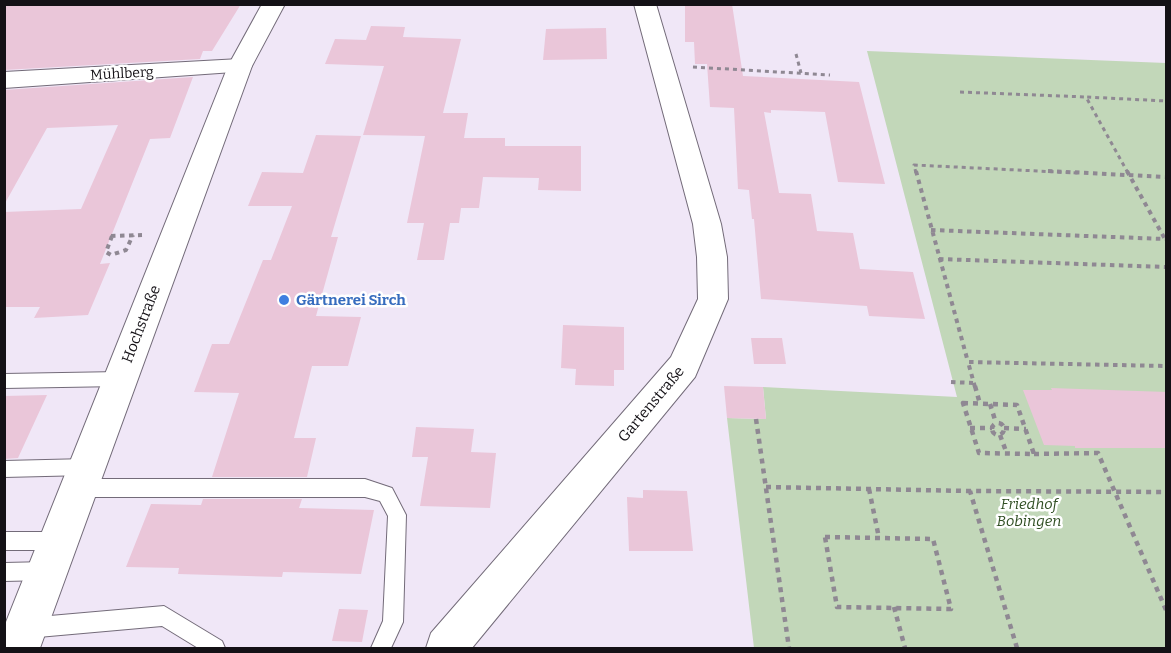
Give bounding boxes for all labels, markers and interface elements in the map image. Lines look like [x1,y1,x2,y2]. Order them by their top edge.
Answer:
street label: Mühlberg [90,63,154,84]
street label: Hochstraße [118,283,164,365]
place label: Gärtnerei Sirch [296,291,406,309]
marker: Gärtnerei Sirch [277,293,291,307]
street label: Gartenstraße [614,362,688,446]
park label: Friedhof Bobingen [997,495,1061,530]

